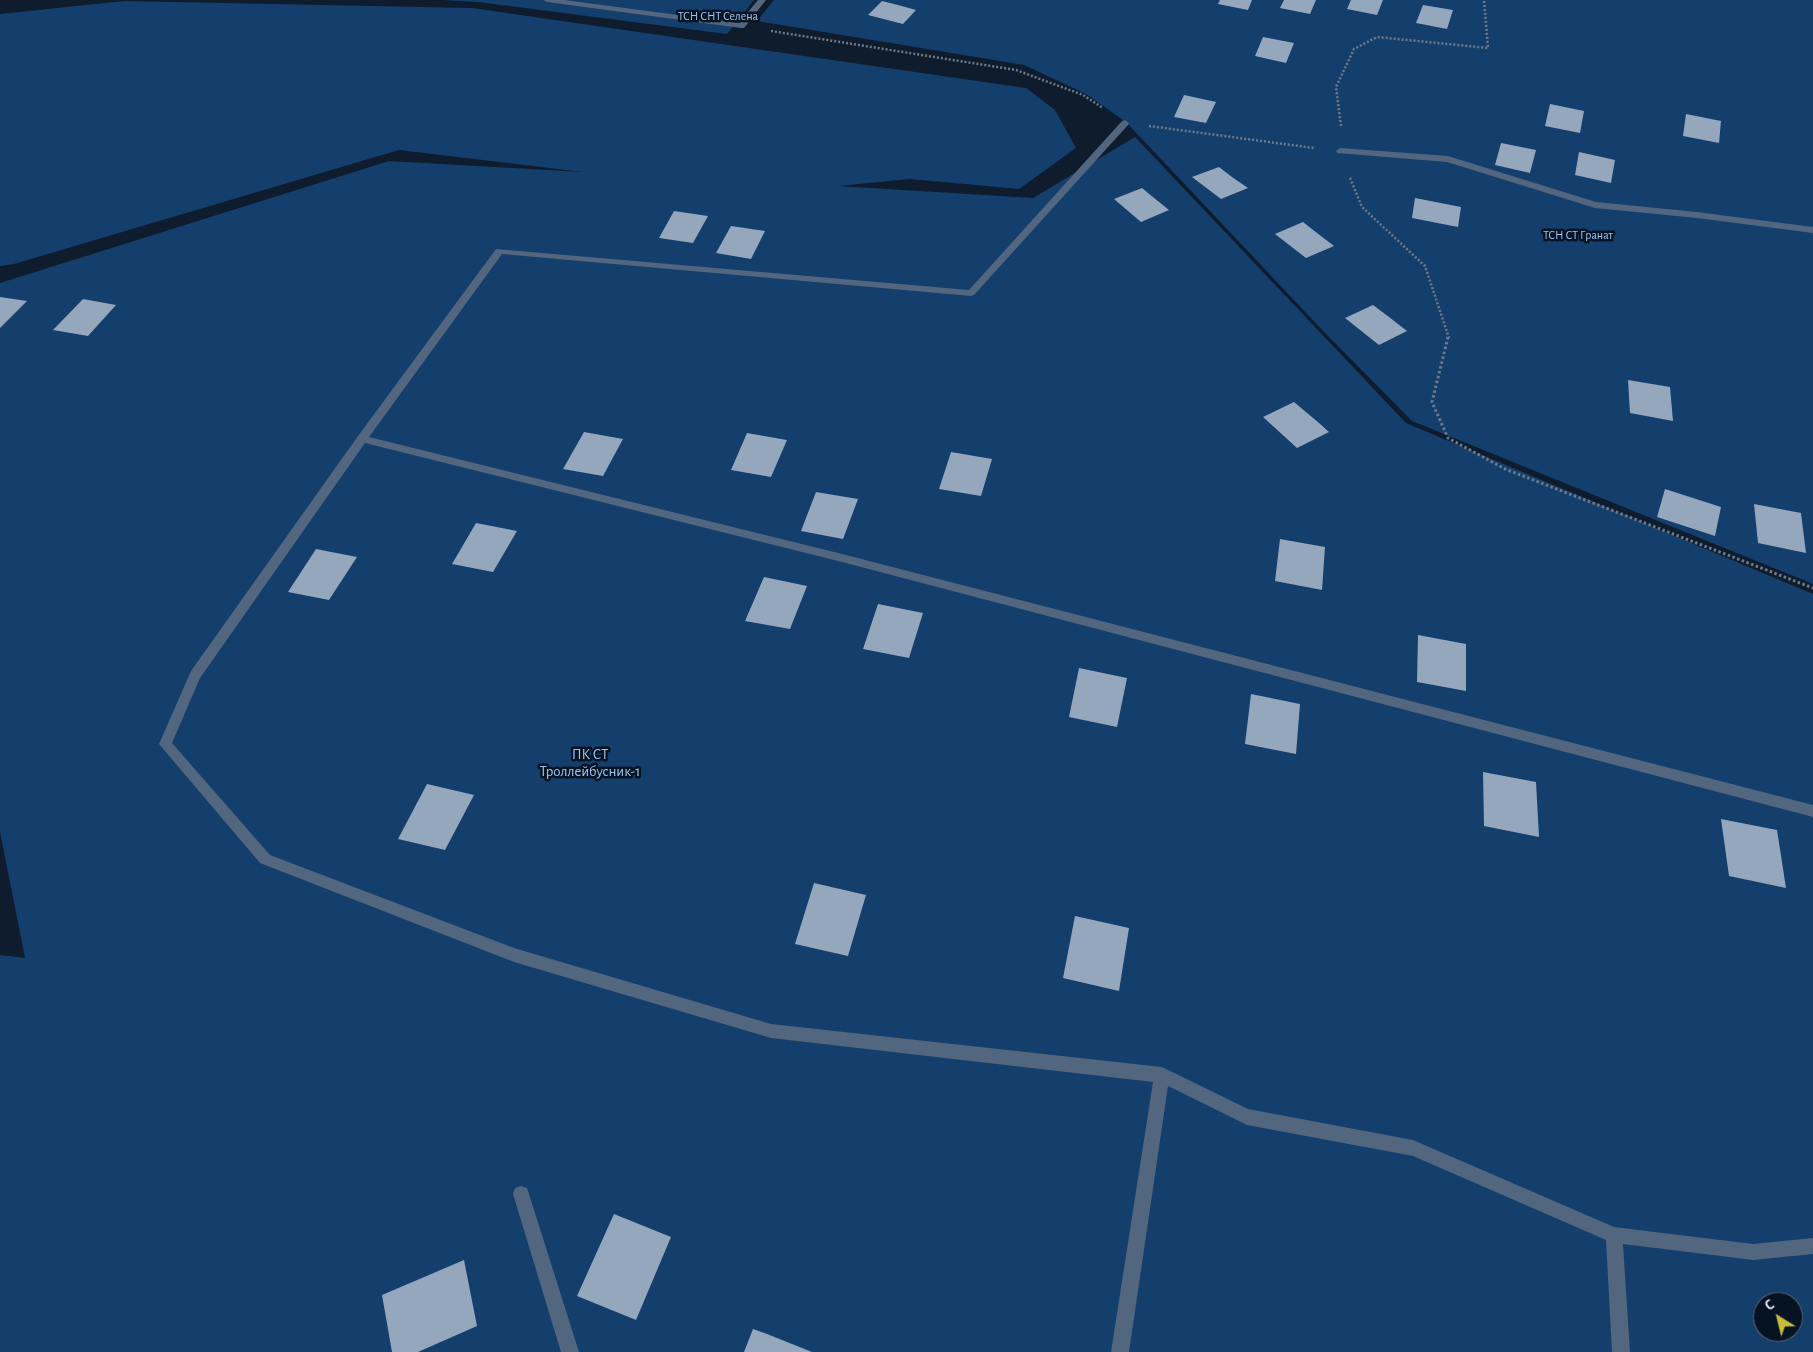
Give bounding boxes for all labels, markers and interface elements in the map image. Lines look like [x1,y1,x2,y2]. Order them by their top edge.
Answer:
park label: ТСН СНТ Селена [678,9,758,23]
park label: ТСН СТ Гранат [1543,228,1613,242]
park label: ПК СТ Троллейбусник-1 [540,745,640,780]
north arrow [1753,1292,1803,1342]
text: С [1763,1298,1777,1314]

